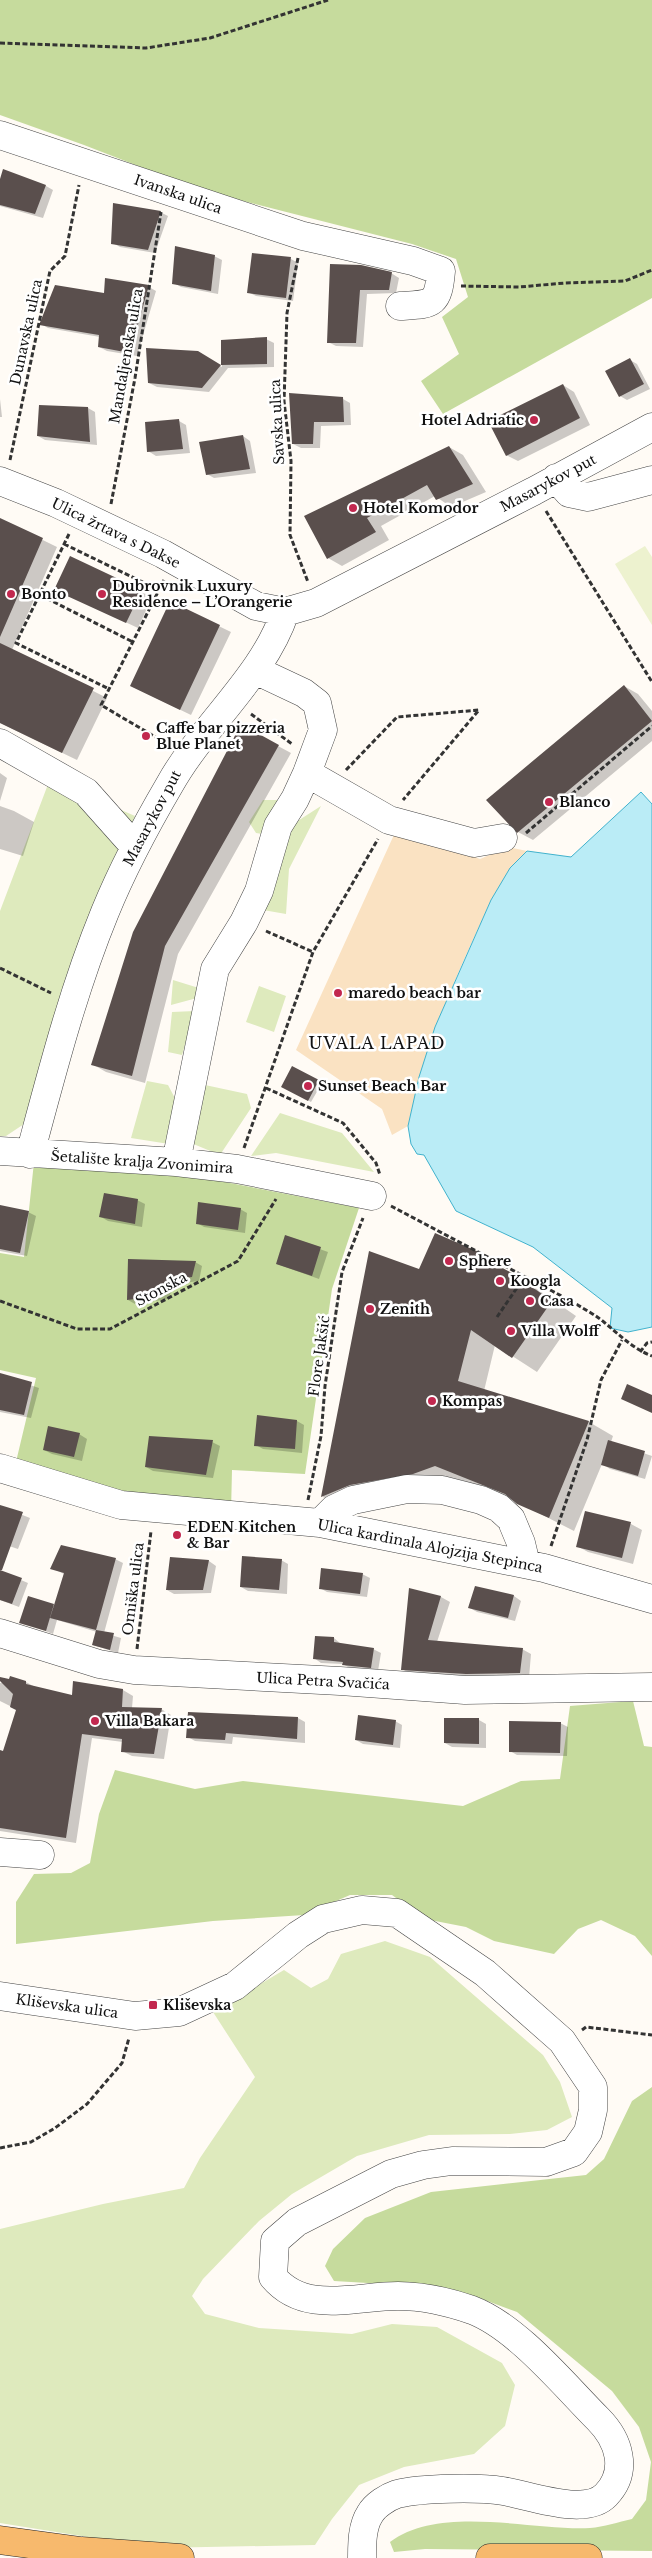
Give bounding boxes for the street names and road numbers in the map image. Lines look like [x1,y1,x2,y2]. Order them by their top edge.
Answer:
street label: Ivanska ulica [132,171,225,218]
street label: Dunavska ulica [6,277,46,387]
street label: Mandaljenska ulica [105,287,147,425]
street label: Savska ulica [266,379,288,465]
street label: Masarykov put [497,450,600,516]
street label: Ulica žrtava s Dakse [49,494,183,572]
street label: Masarykov put [119,766,185,869]
street label: Šetalište kralja Zvonimira [50,1146,234,1177]
street label: Stonska [132,1268,190,1310]
street label: Flore Jakšić [304,1314,334,1398]
street label: Ulica kardinala Alojzija Stepinca [316,1515,545,1577]
street label: Omiška ulica [118,1541,148,1637]
street label: Ulica Petra Svačića [256,1669,391,1694]
street label: Kliševska ulica [15,1990,120,2022]

